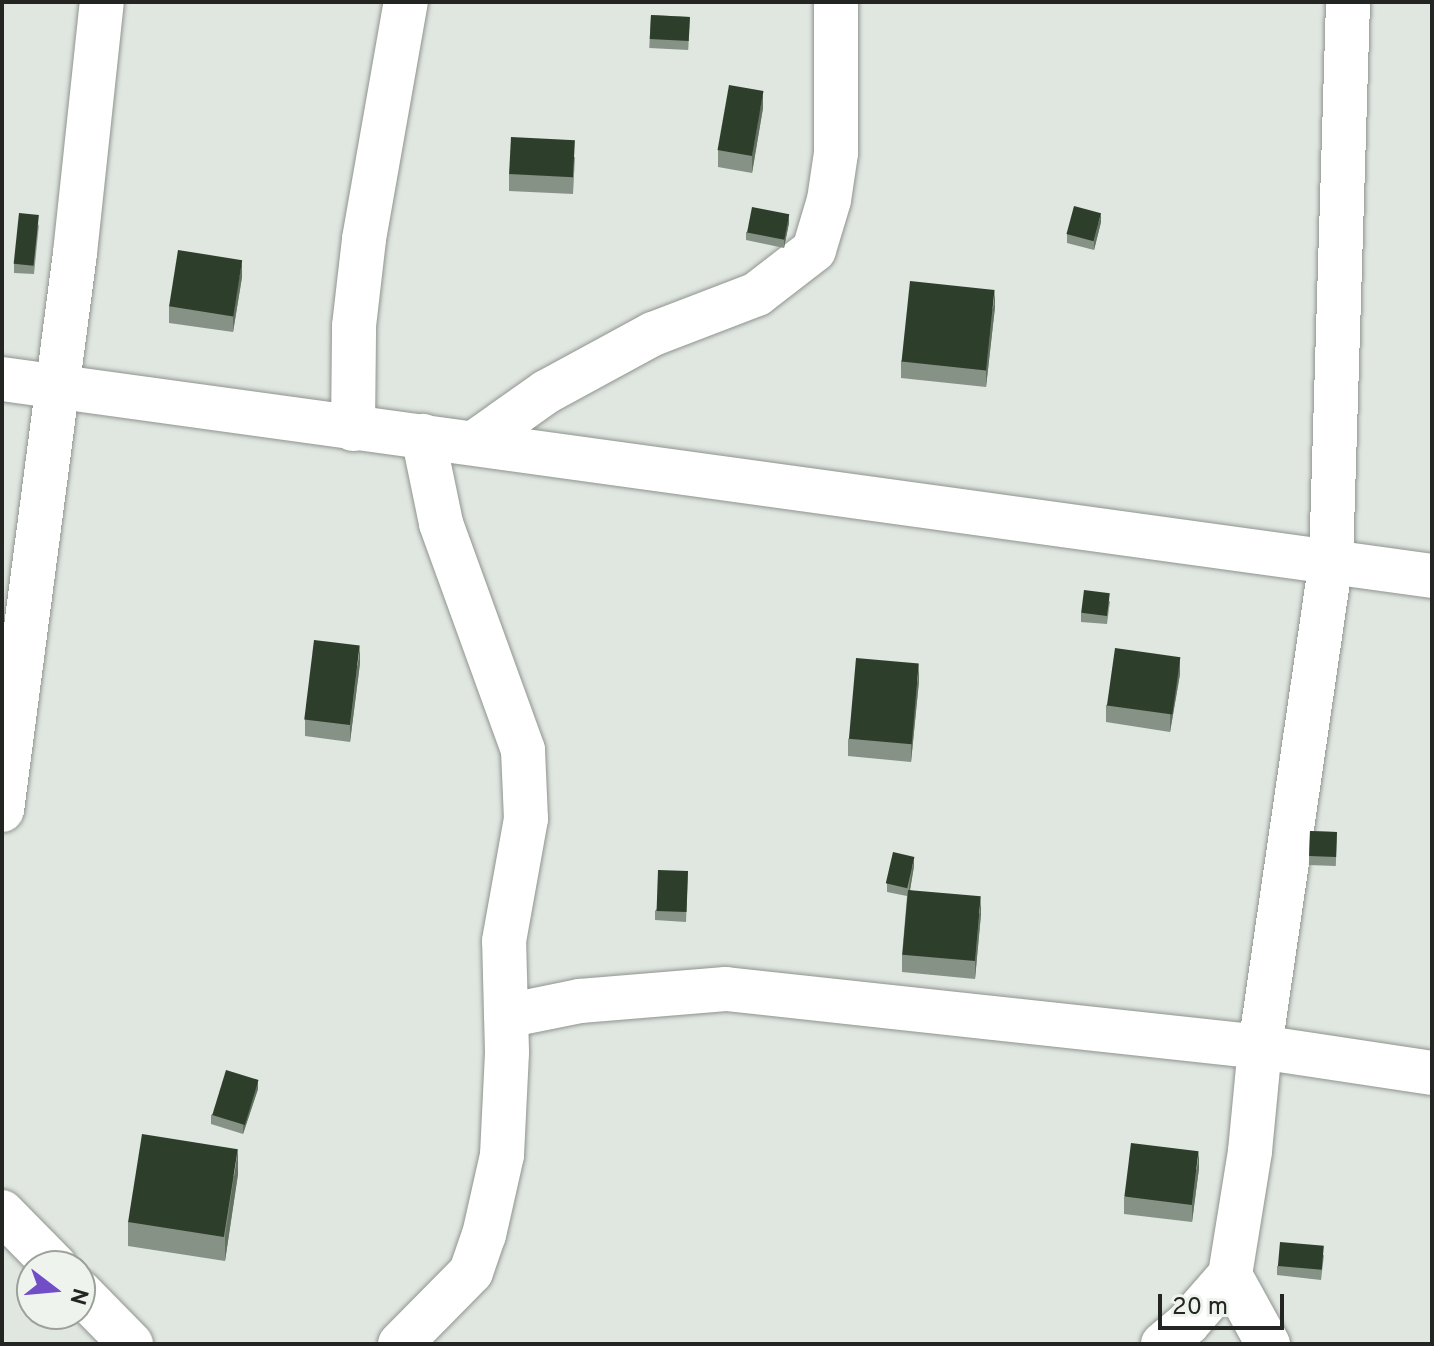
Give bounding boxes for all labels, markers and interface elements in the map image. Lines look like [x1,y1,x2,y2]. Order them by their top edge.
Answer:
north arrow [16,1250,96,1330]
scale bar [1162,1278,1288,1328]
text: N [62,1285,93,1308]
text: 20 m [1172,1293,1228,1323]

